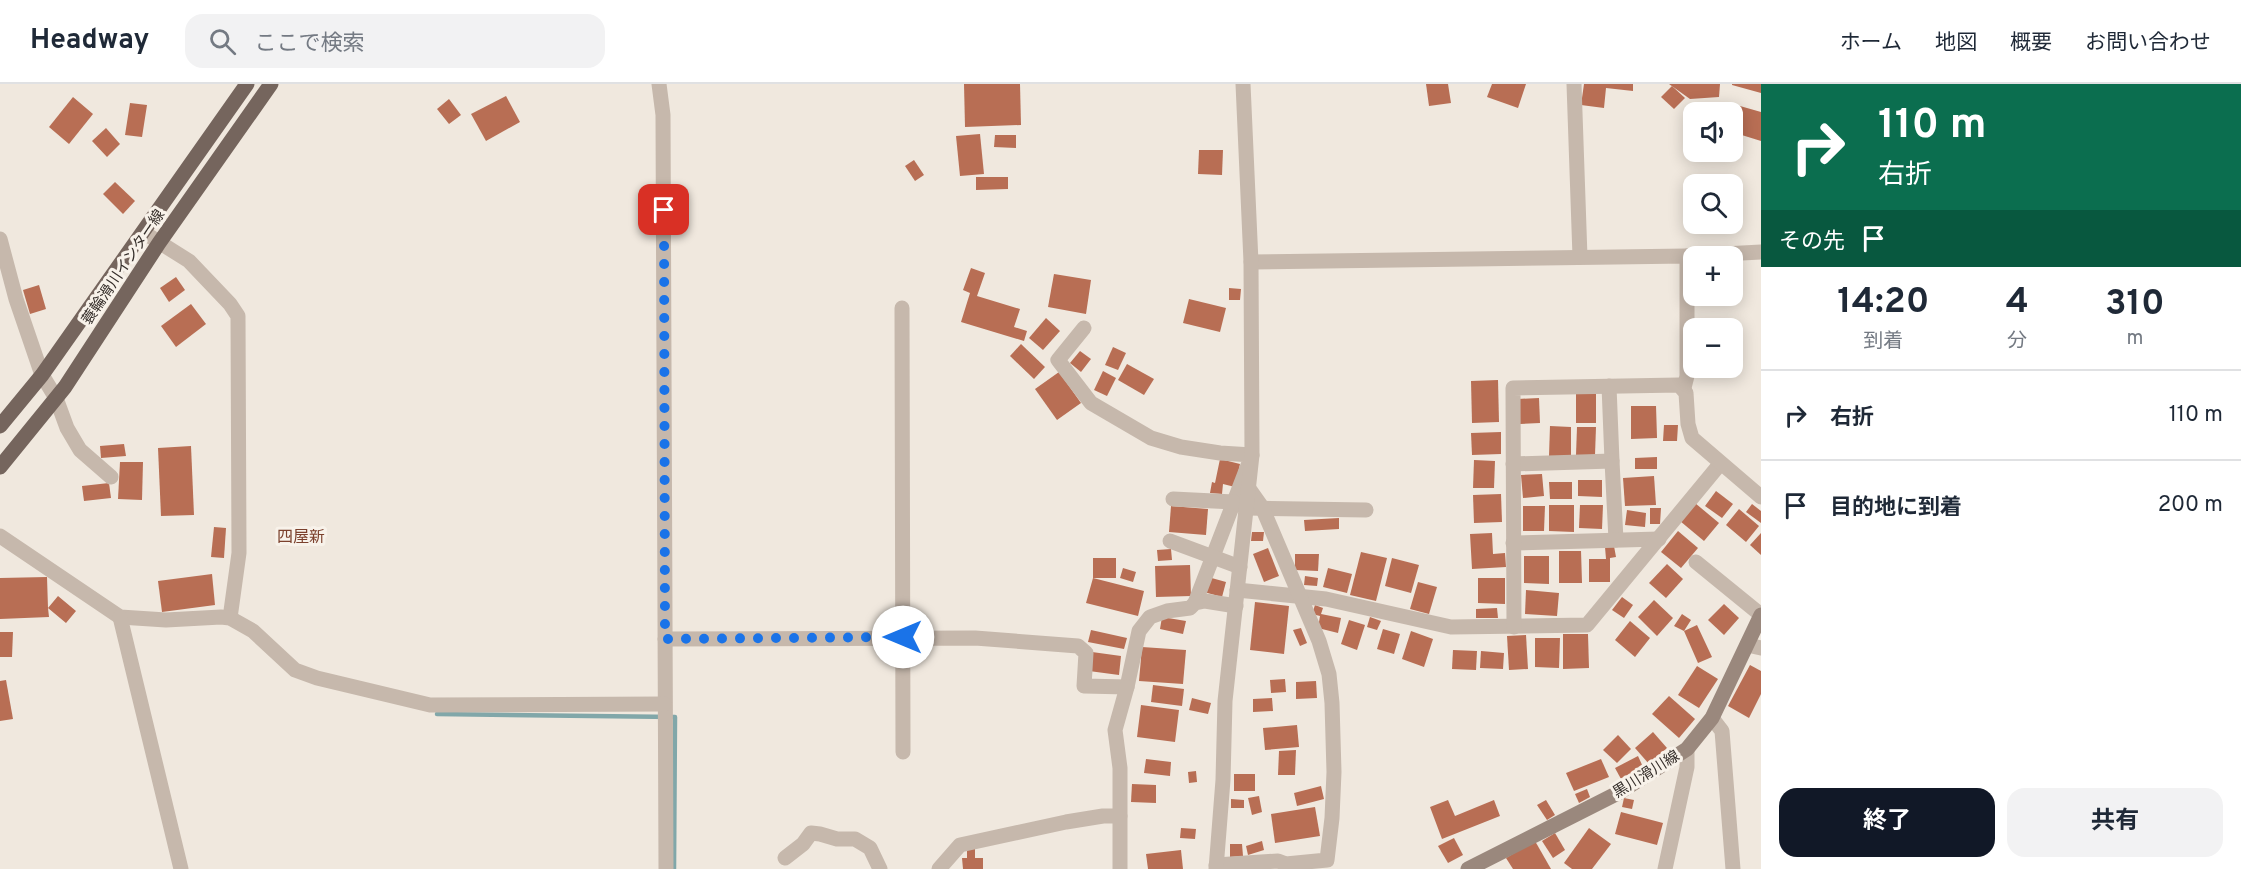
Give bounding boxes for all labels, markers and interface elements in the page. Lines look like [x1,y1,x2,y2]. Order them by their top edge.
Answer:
search box [185,14,605,68]
text: Headway [30,23,149,59]
icon: search [206,25,239,58]
text: ホーム [1840,30,1902,57]
text: 地図 [1935,30,1977,57]
text: 概要 [2010,30,2052,57]
text: お問い合わせ [2085,30,2211,57]
text: ここで検索 [254,31,365,58]
text: 110 m [1878,100,1987,153]
map controls [1683,102,1743,378]
button: sound [1683,102,1743,162]
icon: right [1779,108,1857,186]
text: 右折 [1878,159,1932,193]
button: search [1683,174,1743,234]
pin [638,184,689,235]
icon: arrive [647,193,680,226]
street label: 蓑輪滑川インター線 [78,206,170,329]
icon: arrive [1857,222,1890,255]
text: その先 [1779,229,1845,256]
button: + [1683,246,1743,306]
text: 14:20 [1837,280,1929,326]
text: 4 [2006,280,2029,326]
text: 310 [2105,282,2165,328]
button: − [1683,318,1743,378]
text: m [2126,326,2143,352]
text: 到着 [1863,329,1903,355]
text: 分 [2007,329,2027,355]
icon: right [1779,399,1812,432]
text: 110 m [2169,402,2223,429]
text: 右折 [1830,405,1874,432]
icon: arrive [1779,489,1812,522]
text: 200 m [2158,492,2223,519]
text: 目的地に到着 [1830,495,1962,522]
district label: 四屋新 [277,528,325,548]
position arrow [871,605,935,669]
street label: 黒川滑川線 [1610,747,1684,803]
button: 終了 [1779,788,1995,857]
button: 共有 [2007,788,2223,857]

